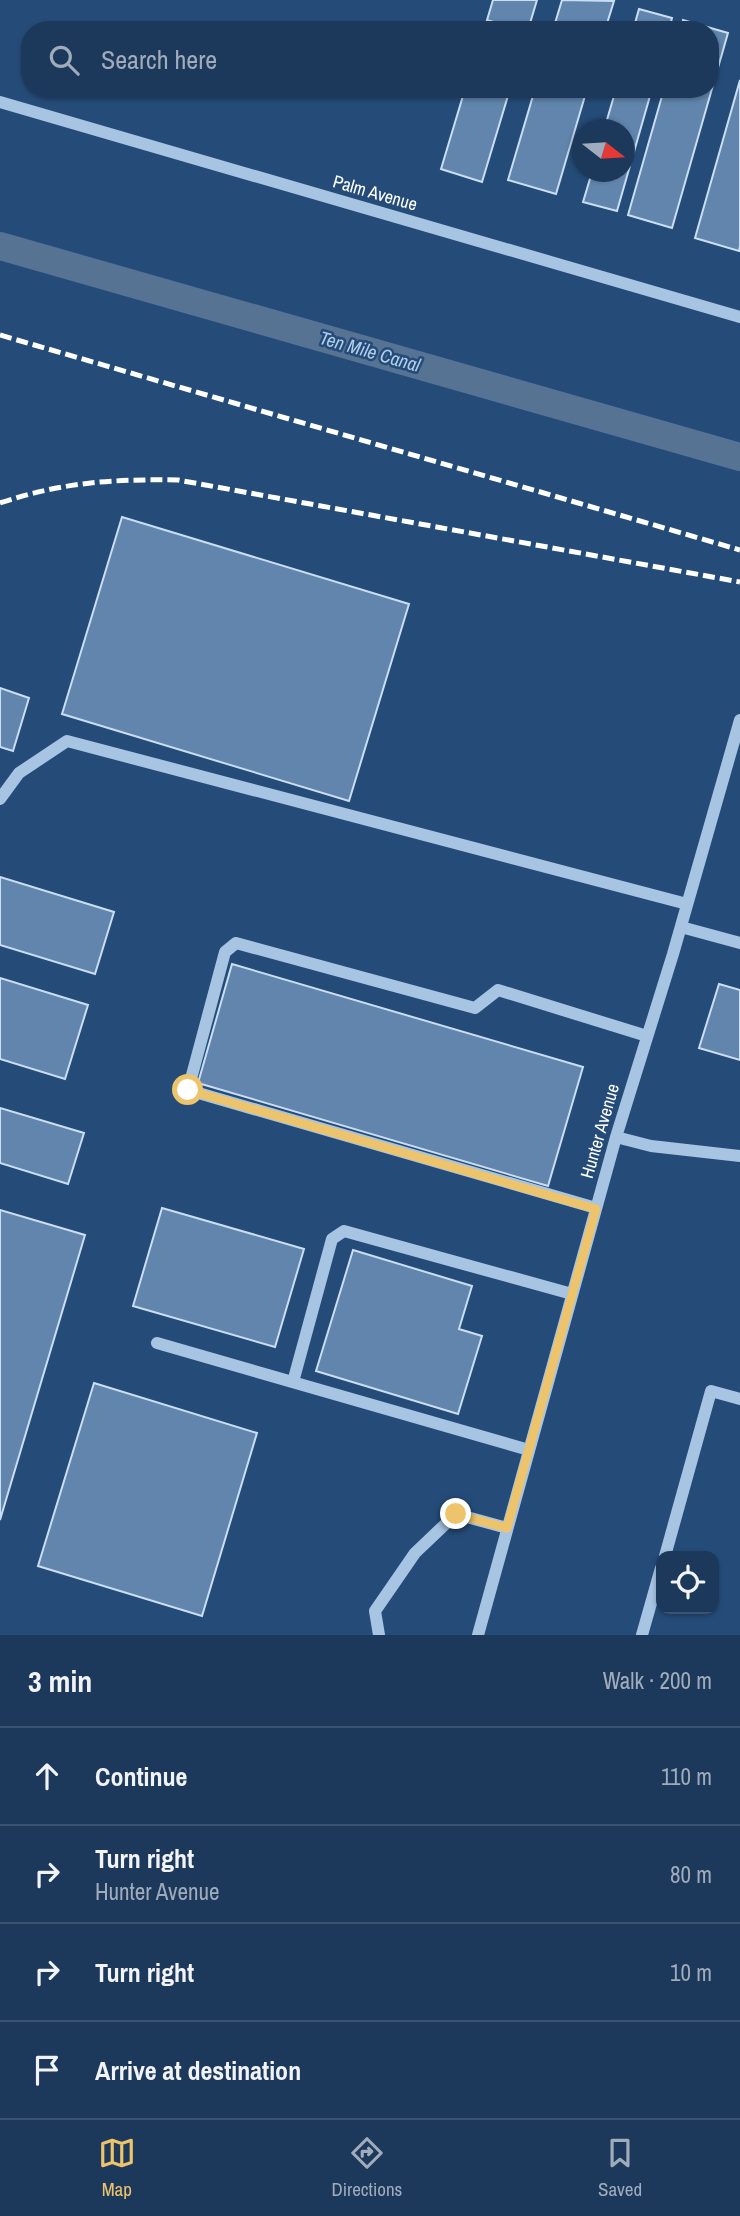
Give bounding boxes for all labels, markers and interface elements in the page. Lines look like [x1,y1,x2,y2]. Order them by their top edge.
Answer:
search box [21,21,719,98]
icon: search [45,41,83,79]
text: Search here [101,42,217,77]
north arrow [572,119,635,182]
street label: Palm Avenue [330,169,420,216]
water label: Ten Mile Canal [317,324,424,378]
route start [172,1074,203,1105]
street label: Hunter Avenue [574,1081,625,1181]
route end [440,1498,471,1529]
map controls [656,1551,719,1614]
button: locate [656,1551,719,1614]
text: 3 min [28,1661,92,1701]
text: Walk · 200 m [603,1665,712,1696]
icon: ahead [28,1757,66,1795]
text: Continue [95,1759,187,1794]
text: 110 m [661,1761,712,1792]
text: Turn right [95,1841,194,1876]
icon: right [28,1855,66,1893]
text: 80 m [670,1859,712,1890]
text: Hunter Avenue [95,1876,219,1907]
icon: right [28,1953,66,1991]
text: Turn right [95,1955,194,1990]
text: 10 m [670,1957,712,1988]
icon: arrive [28,2051,66,2089]
text: Arrive at destination [95,2053,301,2088]
tab: Map [98,2134,136,2202]
tab: Directions [331,2134,402,2202]
tab: Saved [598,2134,642,2202]

